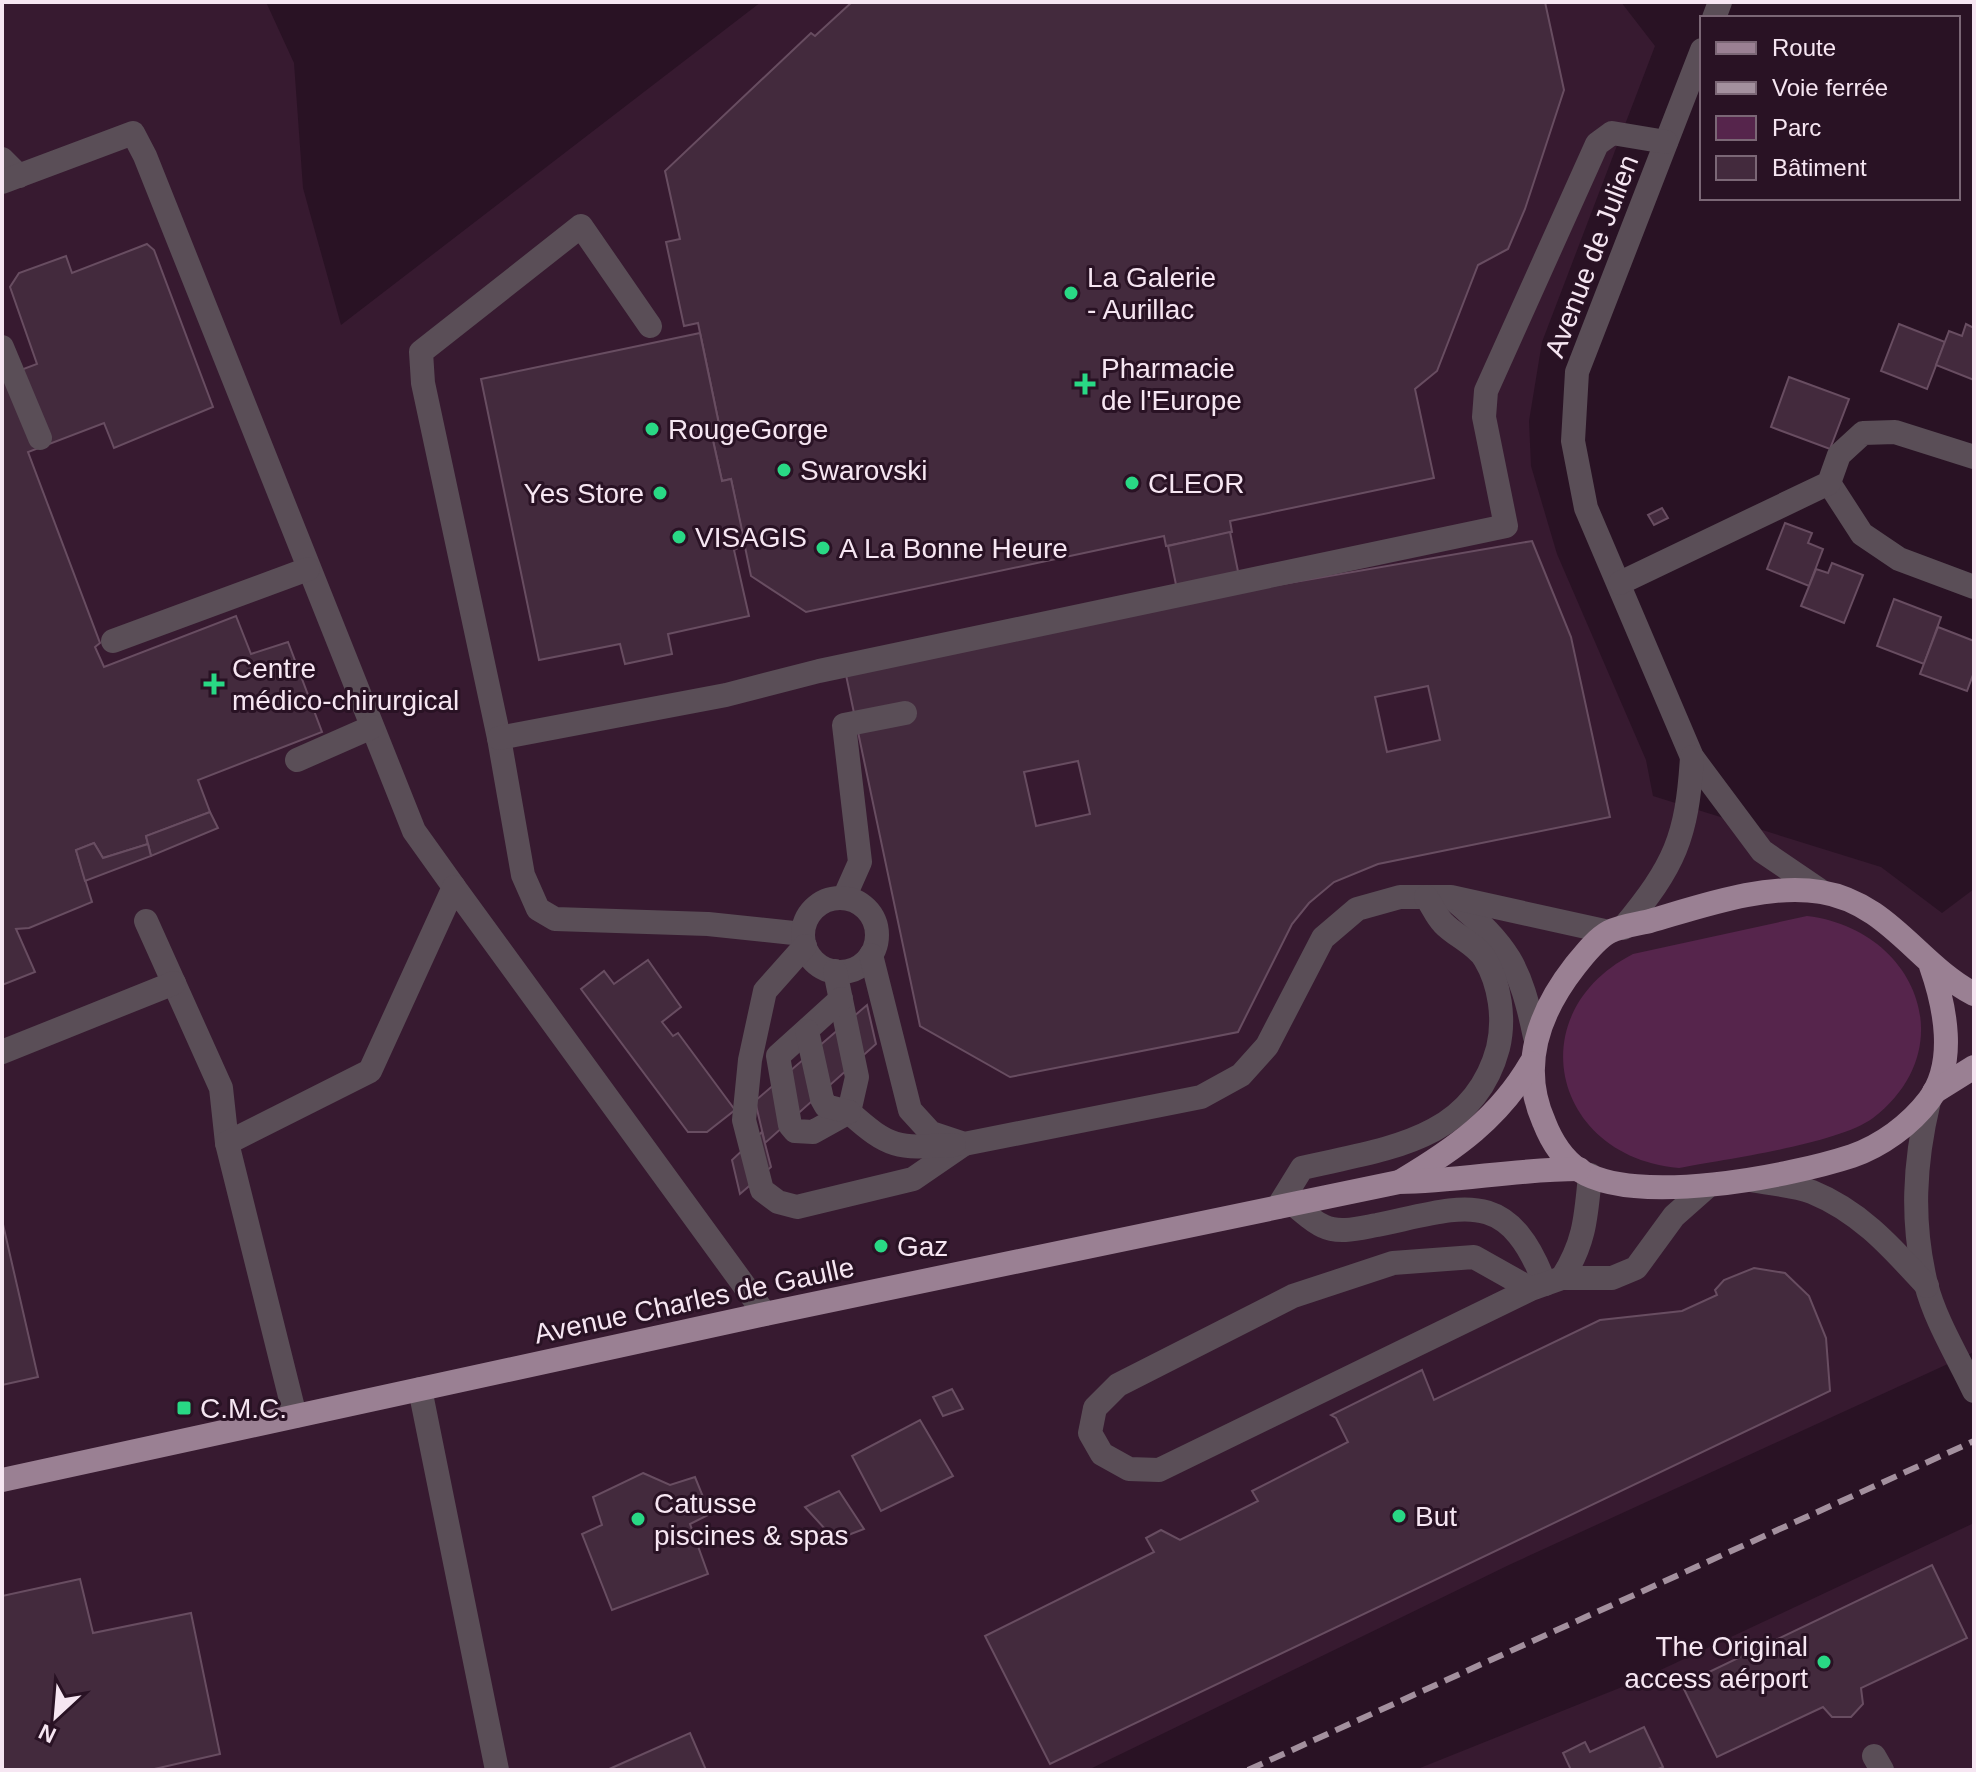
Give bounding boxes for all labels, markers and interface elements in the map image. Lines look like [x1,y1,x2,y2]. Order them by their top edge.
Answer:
legend [1700,16,1960,200]
text: Route [1772,34,1836,61]
text: Voie ferrée [1772,74,1888,101]
text: Parc [1772,114,1821,141]
street label: Avenue de Julien [1539,151,1644,362]
text: Bâtiment [1772,154,1867,181]
place label: La Galerie - Aurillac [1087,262,1216,325]
marker: La Galerie - Aurillac [1062,284,1080,302]
place label: Pharmacie de l'Europe [1101,353,1242,416]
marker: Pharmacie de l'Europe [1076,375,1094,393]
place label: RougeGorge [668,414,828,445]
marker: RougeGorge [643,420,661,438]
place label: Swarovski [800,455,928,486]
marker: Swarovski [775,461,793,479]
place label: CLEOR [1148,468,1244,499]
marker: CLEOR [1123,474,1141,492]
place label: Yes Store [524,478,644,509]
marker: Yes Store [651,484,669,502]
place label: VISAGIS [695,522,807,553]
marker: VISAGIS [670,528,688,546]
place label: A La Bonne Heure [839,533,1068,564]
marker: A La Bonne Heure [814,539,832,557]
place label: Centre médico-chirurgical [232,653,459,716]
marker: Centre médico-chirurgical [203,673,225,695]
place label: Gaz [897,1231,948,1262]
marker: Gaz [872,1237,890,1255]
street label: Avenue Charles de Gaulle [531,1251,857,1350]
place label: C.M.C. [200,1393,287,1424]
marker: C.M.C. [175,1399,193,1417]
place label: Catusse piscines & spas [654,1488,849,1551]
place label: But [1415,1501,1457,1532]
marker: But [1390,1507,1408,1525]
marker: Catusse piscines & spas [629,1510,647,1528]
place label: The Original access aérport [1624,1631,1808,1694]
marker: The Original access aérport [1815,1653,1833,1671]
north arrow [16,1676,96,1756]
text: N [35,1719,60,1748]

